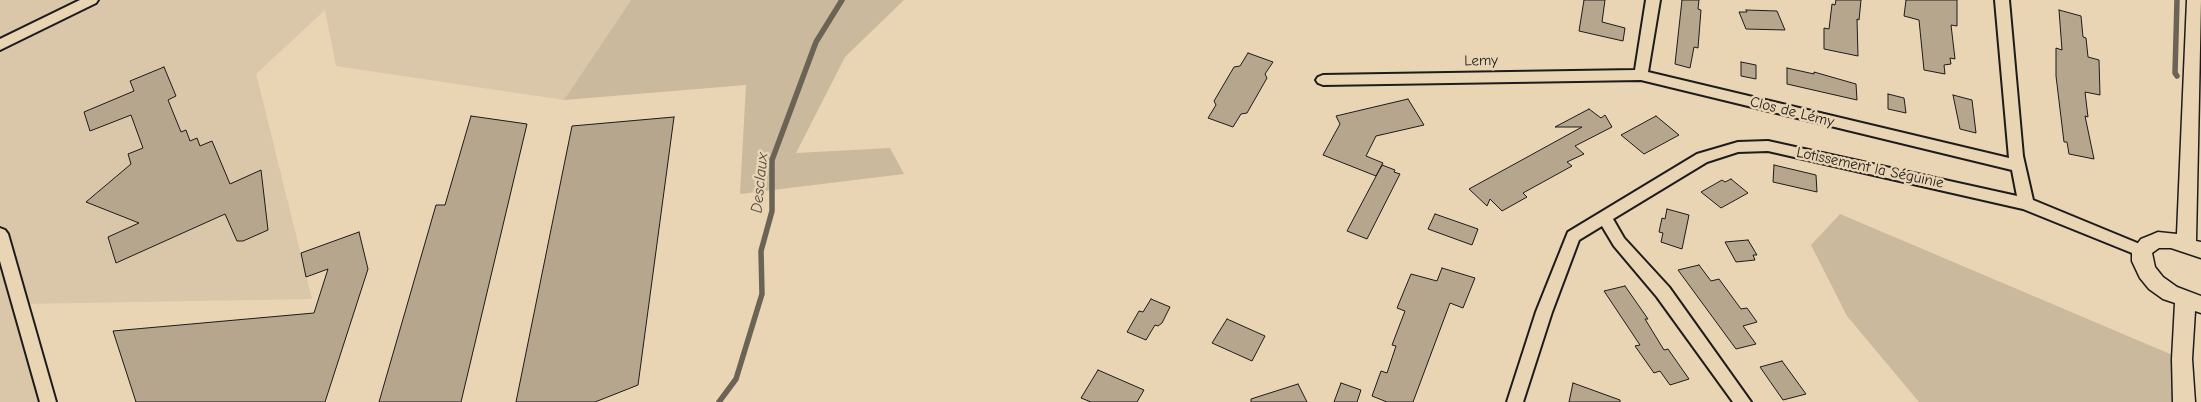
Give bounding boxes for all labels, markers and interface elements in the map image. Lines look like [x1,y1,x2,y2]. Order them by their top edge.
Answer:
street label: Lemy [1464,52,1498,70]
street label: Clos de Lémy [1748,93,1836,131]
street label: Lotissement la Séguinie [1795,144,1945,192]
water label: Desclaux [747,152,773,214]

